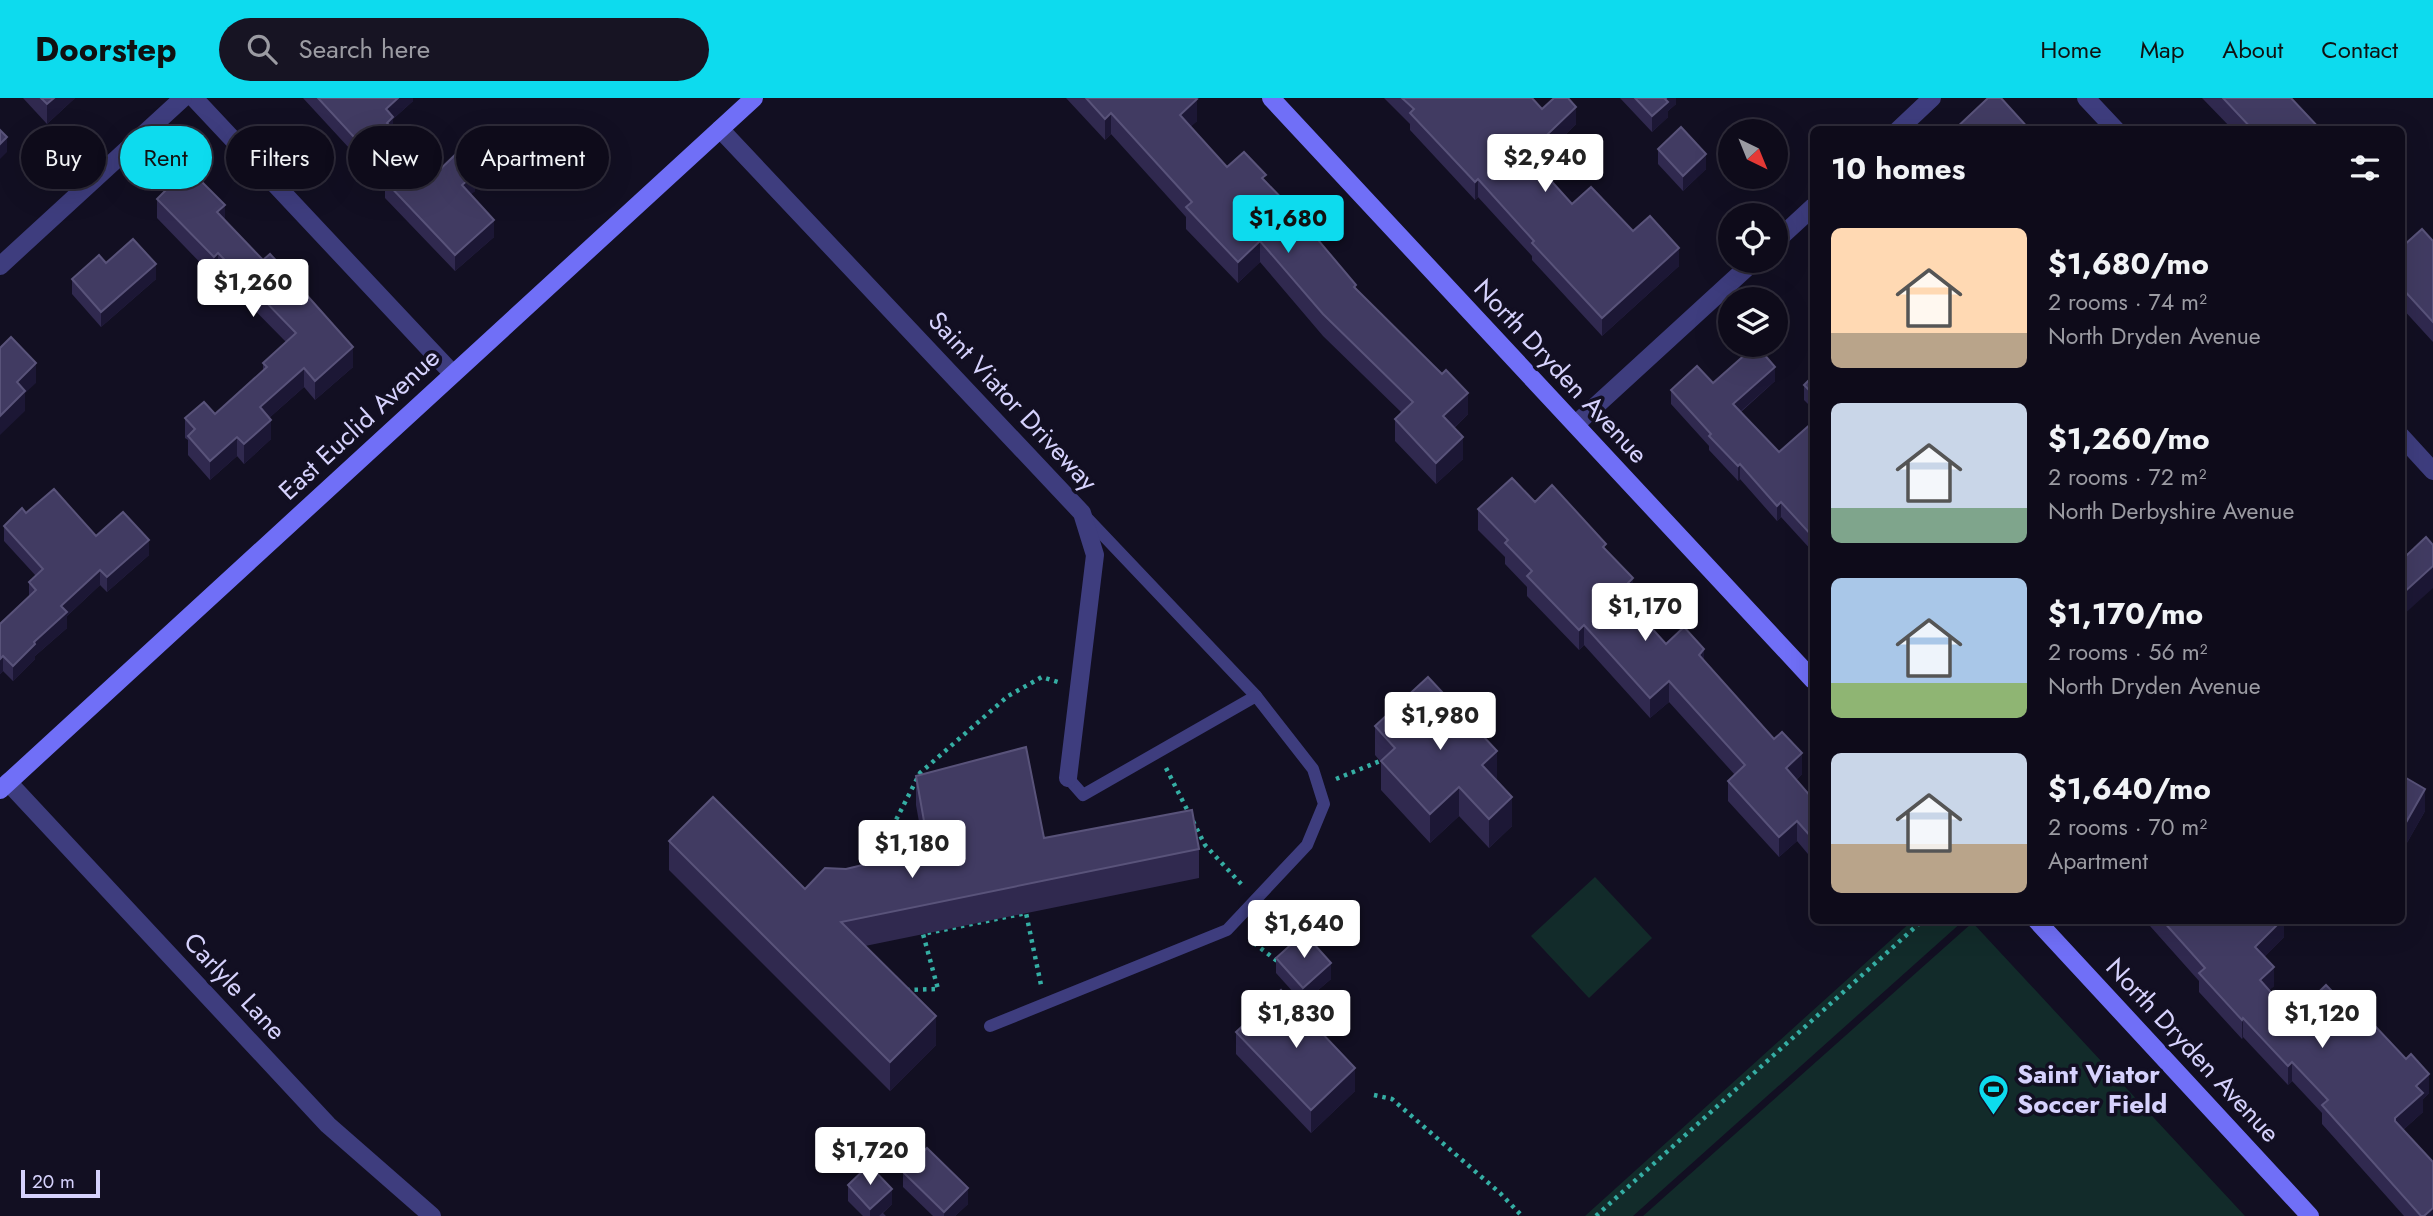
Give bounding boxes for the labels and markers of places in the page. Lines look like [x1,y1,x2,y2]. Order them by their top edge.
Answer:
pin: $2,940 [1488,134,1602,194]
pin: $1,680 [1231,195,1345,255]
pin: $1,260 [196,260,310,319]
pin: $1,170 [1588,584,1702,643]
pin: $1,980 [1383,692,1497,752]
pin: $1,180 [855,820,969,880]
pin: $1,640 [1247,900,1361,960]
pin: $1,830 [1239,990,1353,1050]
pin: $1,120 [2265,990,2379,1050]
place label: Saint Viator Soccer Field [2017,1055,2167,1123]
sports icon: Saint Viator Soccer Field [1977,1072,2011,1116]
pin: $1,720 [813,1128,927,1187]

